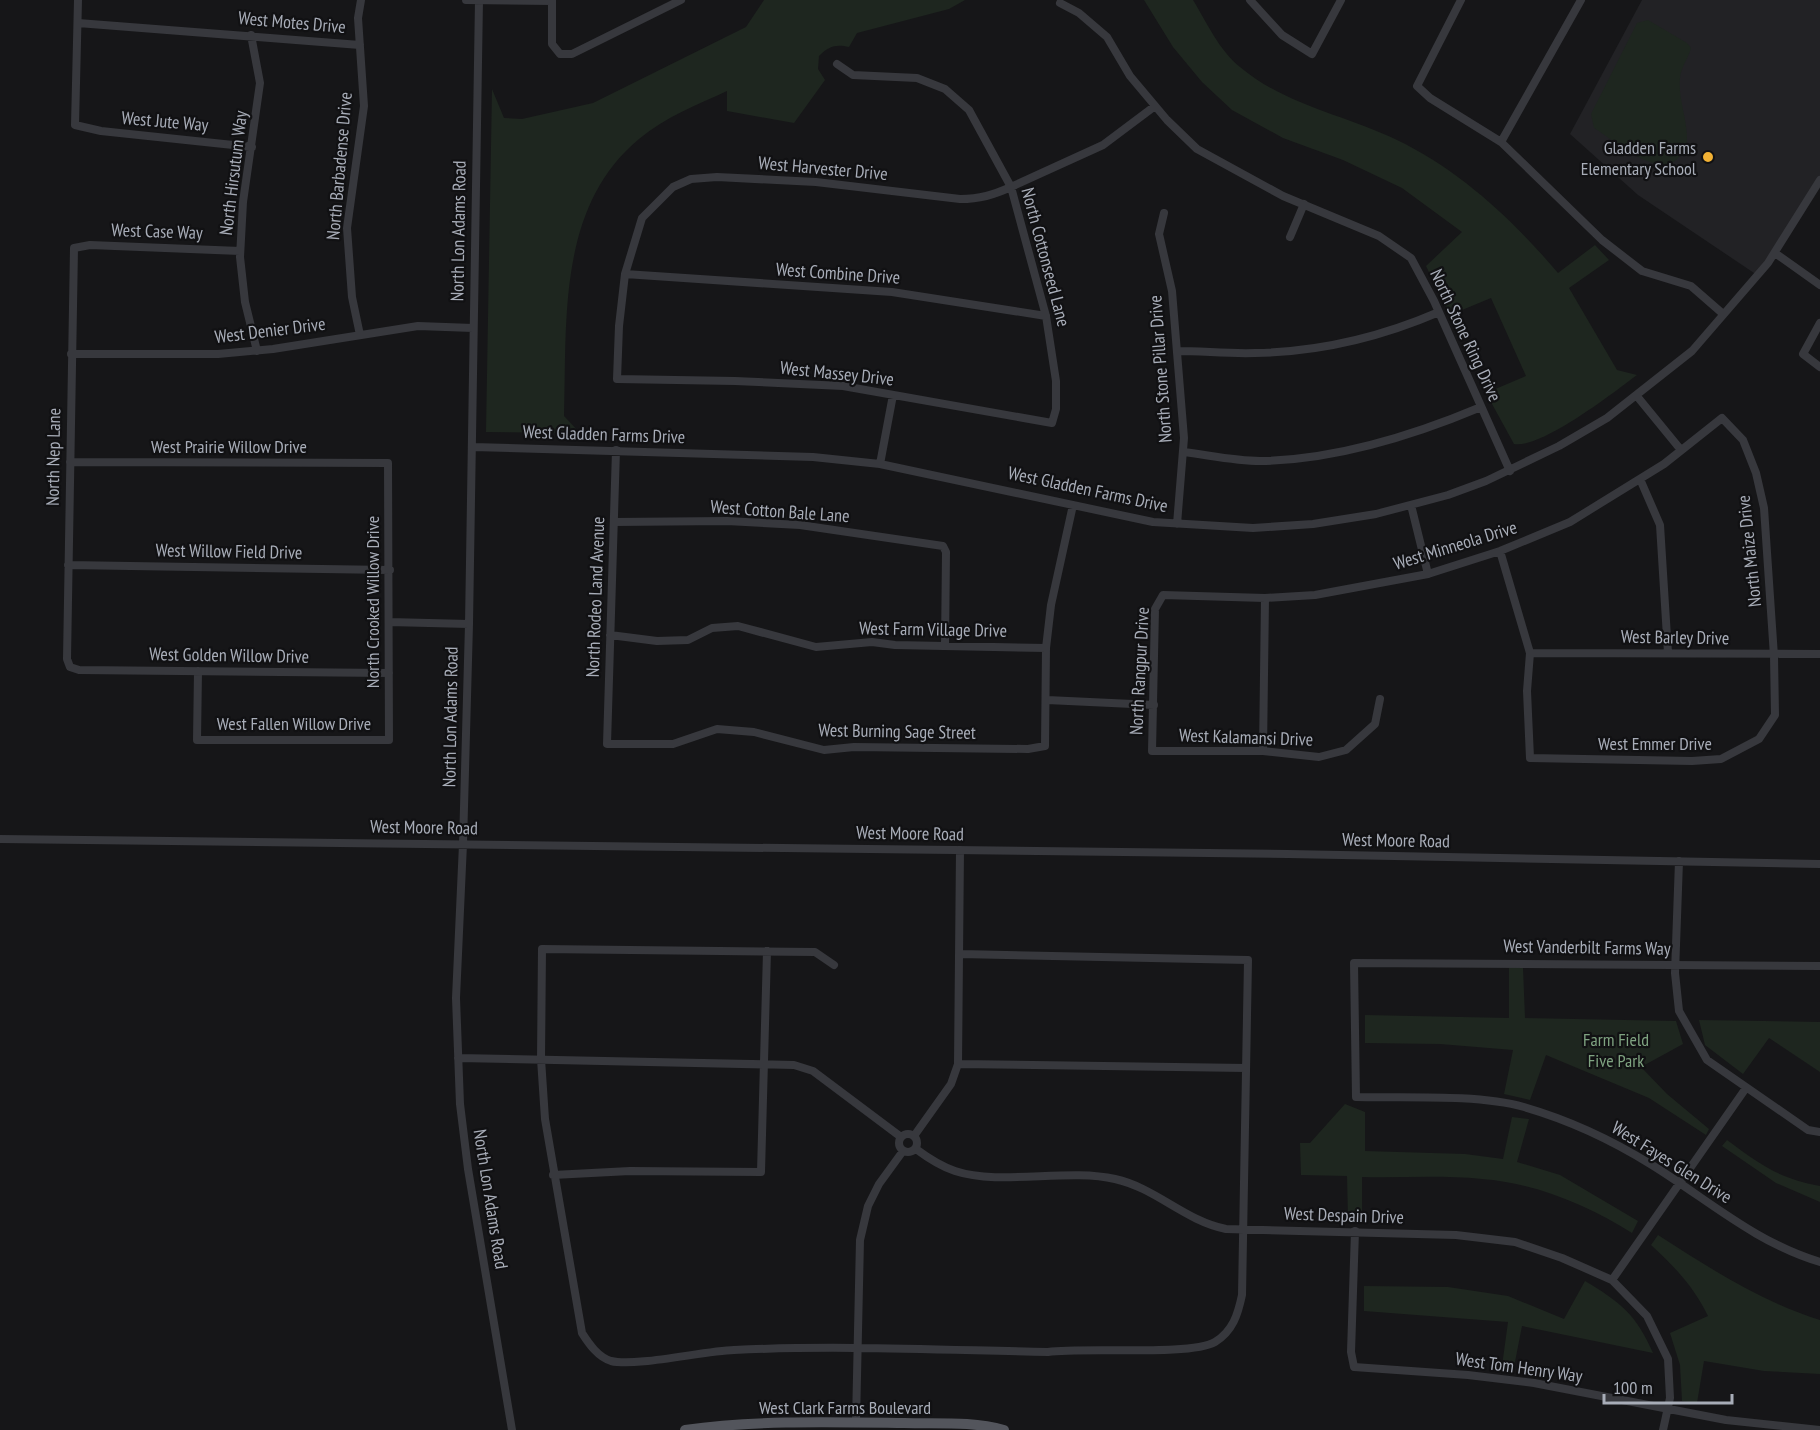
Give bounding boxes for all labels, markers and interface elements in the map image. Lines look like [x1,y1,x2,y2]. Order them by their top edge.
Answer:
street label: West Motes Drive [237,6,347,38]
street label: North Barbadense Drive [321,91,357,241]
street label: West Jute Way [121,106,210,136]
street label: North Hirsutum Way [214,109,252,237]
place label: Gladden Farms Elementary School [1581,136,1697,180]
marker: Gladden Farms Elementary School [1701,150,1715,164]
street label: West Harvester Drive [757,151,889,185]
street label: North Lon Adams Road [445,160,471,302]
street label: North Cottonseed Lane [1016,185,1076,329]
street label: West Case Way [111,218,203,244]
street label: West Combine Drive [775,257,901,289]
street label: North Stone Ring Drive [1425,265,1507,405]
street label: North Stone Pillar Drive [1143,294,1177,444]
street label: West Denier Drive [213,312,327,348]
street label: West Massey Drive [779,356,895,390]
street label: North Nep Lane [41,408,65,506]
street label: West Gladden Farms Drive [522,420,686,448]
street label: West Prairie Willow Drive [151,435,307,458]
street label: West Gladden Farms Drive [1006,461,1170,517]
street label: North Maize Drive [1732,494,1766,608]
street label: West Cotton Bale Lane [710,495,850,527]
street label: West Minneola Drive [1390,515,1520,575]
street label: North Crooked Willow Drive [361,516,384,688]
street label: North Rodeo Land Avenue [581,516,609,678]
street label: West Willow Field Drive [155,538,303,564]
street label: North Rangpur Drive [1124,606,1154,736]
street label: West Farm Village Drive [859,616,1007,642]
street label: West Barley Drive [1621,625,1729,649]
street label: West Golden Willow Drive [149,642,309,668]
street label: North Lon Adams Road [437,646,463,788]
street label: West Fallen Willow Drive [217,712,371,735]
street label: West Burning Sage Street [818,718,976,744]
street label: West Kalamansi Drive [1179,723,1313,751]
street label: West Emmer Drive [1598,732,1712,755]
street label: West Moore Road [370,815,478,839]
street label: West Moore Road [856,821,964,845]
street label: West Moore Road [1342,828,1450,852]
street label: West Vanderbilt Farms Way [1503,934,1671,960]
park label: Farm Field Five Park [1583,1028,1649,1072]
street label: West Fayes Glen Drive [1608,1116,1736,1208]
street label: North Lon Adams Road [469,1128,513,1270]
street label: West Despain Drive [1284,1201,1404,1229]
street label: West Tom Henry Way [1454,1347,1584,1387]
scale bar [1604,1367,1732,1405]
text: 100 m [1613,1376,1653,1399]
street label: West Clark Farms Boulevard [759,1396,931,1419]

